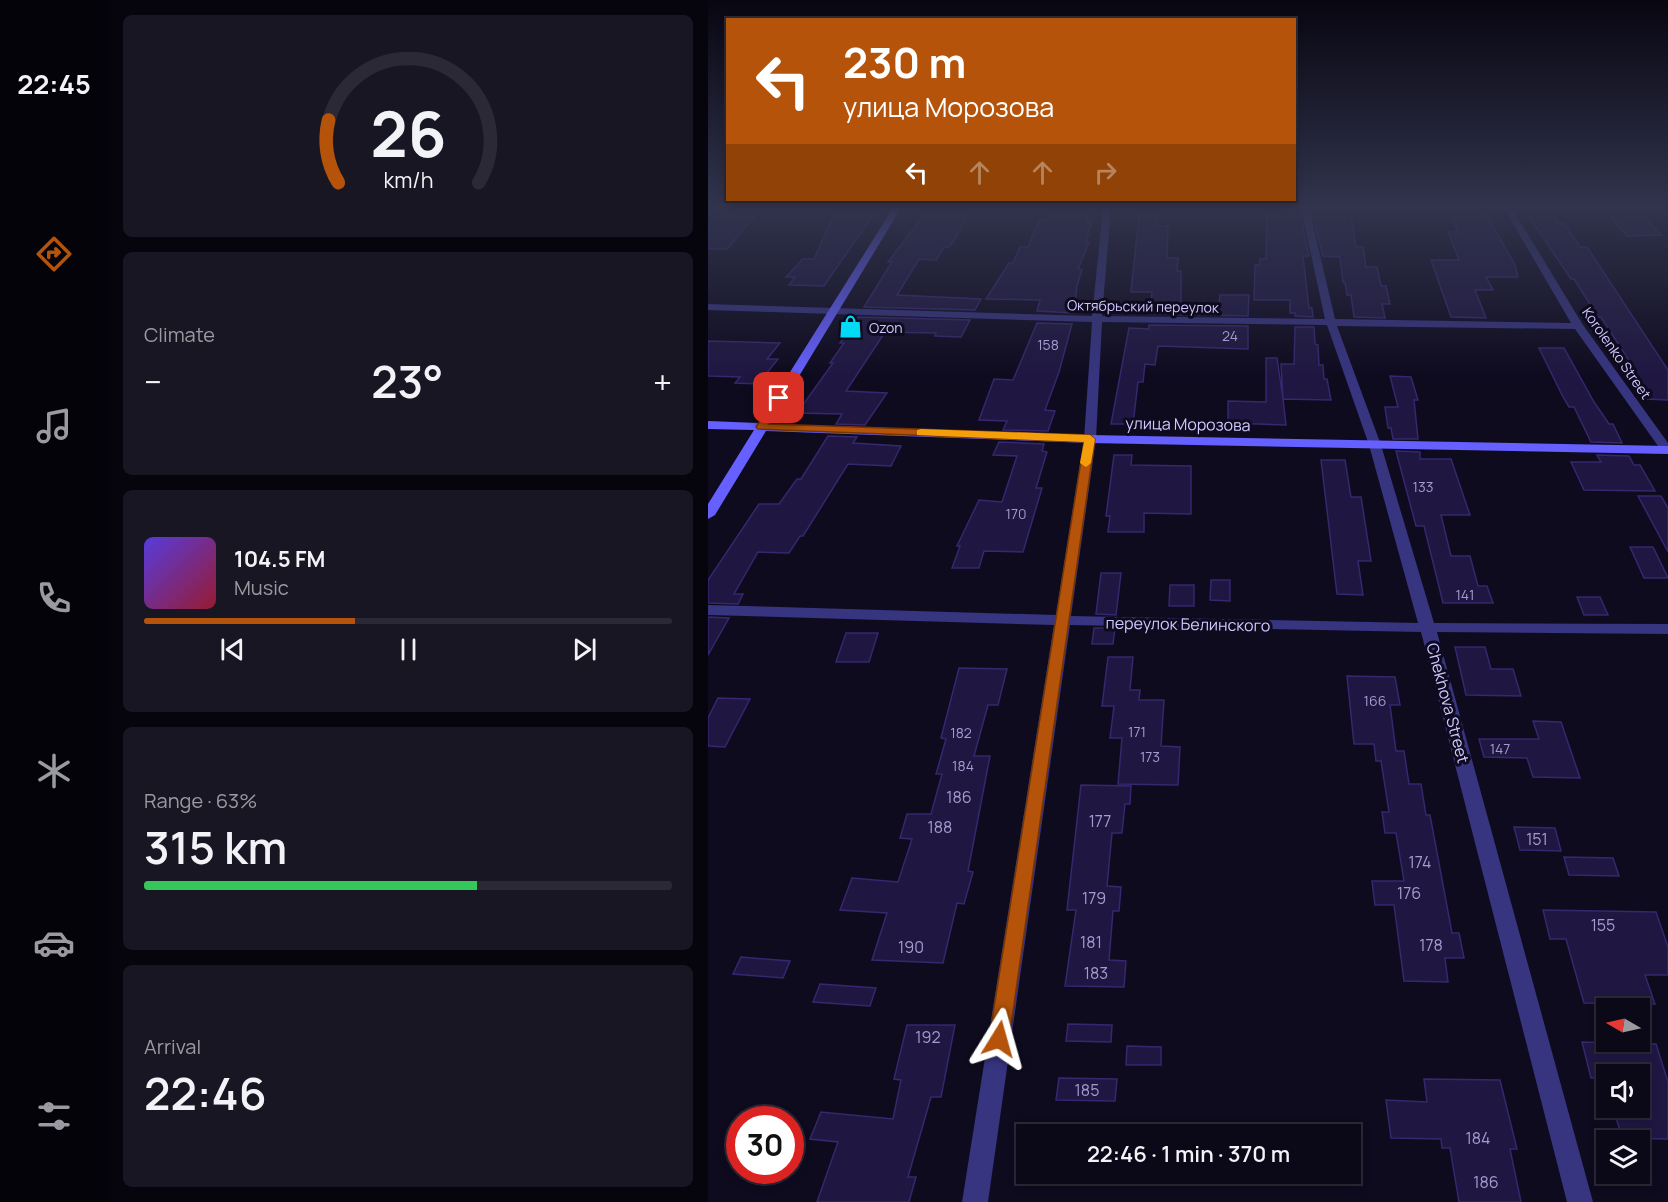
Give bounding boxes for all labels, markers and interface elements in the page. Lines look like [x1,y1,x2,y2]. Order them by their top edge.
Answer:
text: 230 m [843,33,966,91]
icon: left [744,42,822,120]
text: 22:45 [17,65,91,102]
text: улица Морозова [843,88,1054,125]
text: 26 [370,90,446,176]
icon: left [900,156,933,189]
icon: ahead [963,156,996,189]
icon: ahead [1026,156,1059,189]
icon: right [1089,156,1122,189]
text: km/h [383,166,433,195]
icon: directions [33,233,75,275]
street label: Октябрьский переулок [1067,295,1220,317]
street label: Korolenko Street [1578,303,1656,403]
shop icon: Ozon [838,314,864,340]
place label: Ozon [869,318,903,337]
text: Climate [144,321,215,348]
house number: 24 [1222,326,1238,345]
house number: 158 [1037,335,1059,354]
text: 23° [371,350,444,412]
text: − [144,359,162,404]
text: + [653,359,672,404]
pin [753,372,804,423]
icon: arrive [762,381,795,414]
icon: music [33,405,75,447]
street label: улица Морозова [1125,412,1251,436]
house number: 133 [1413,477,1433,496]
house number: 170 [1005,504,1027,523]
text: 104.5 FM [234,544,325,574]
text: Music [234,574,289,601]
icon: phone [33,577,75,619]
house number: 141 [1455,585,1475,604]
street label: переулок Белинского [1105,612,1271,636]
icon: previous [216,633,249,666]
icon: pause [392,633,425,666]
icon: next [568,633,601,666]
street label: Chekhova Street [1421,640,1475,766]
house number: 166 [1364,691,1386,710]
house number: 171 [1128,722,1146,741]
house number: 182 [950,723,972,742]
house number: 147 [1490,739,1510,758]
house number: 173 [1140,747,1160,766]
icon: climate [33,750,75,792]
house number: 184 [952,756,974,775]
house number: 186 [946,786,972,808]
text: Range · 63% [144,787,257,814]
house number: 177 [1089,810,1111,832]
text: 315 km [144,816,287,878]
house number: 188 [928,816,952,838]
house number: 151 [1526,828,1548,850]
house number: 174 [1408,851,1432,873]
house number: 176 [1397,882,1421,904]
house number: 179 [1082,887,1106,909]
house number: 155 [1591,914,1615,936]
icon: car [33,922,75,964]
house number: 181 [1080,931,1102,953]
house number: 178 [1419,934,1443,956]
house number: 190 [898,936,924,958]
house number: 183 [1084,962,1108,984]
north arrow [1596,998,1650,1052]
map controls [1596,998,1650,1184]
position arrow [967,1007,1031,1071]
house number: 192 [915,1026,941,1048]
text: Arrival [144,1033,201,1060]
text: 22:46 [144,1062,267,1124]
button: sound [1596,1064,1650,1118]
house number: 185 [1075,1079,1099,1101]
icon: filters [33,1095,75,1137]
speed limit sign: 30 [726,1106,804,1184]
house number: 184 [1466,1127,1490,1149]
button: layers [1596,1130,1650,1184]
text: 22:46 · 1 min · 370 m [1087,1139,1290,1169]
house number: 186 [1473,1171,1499,1193]

